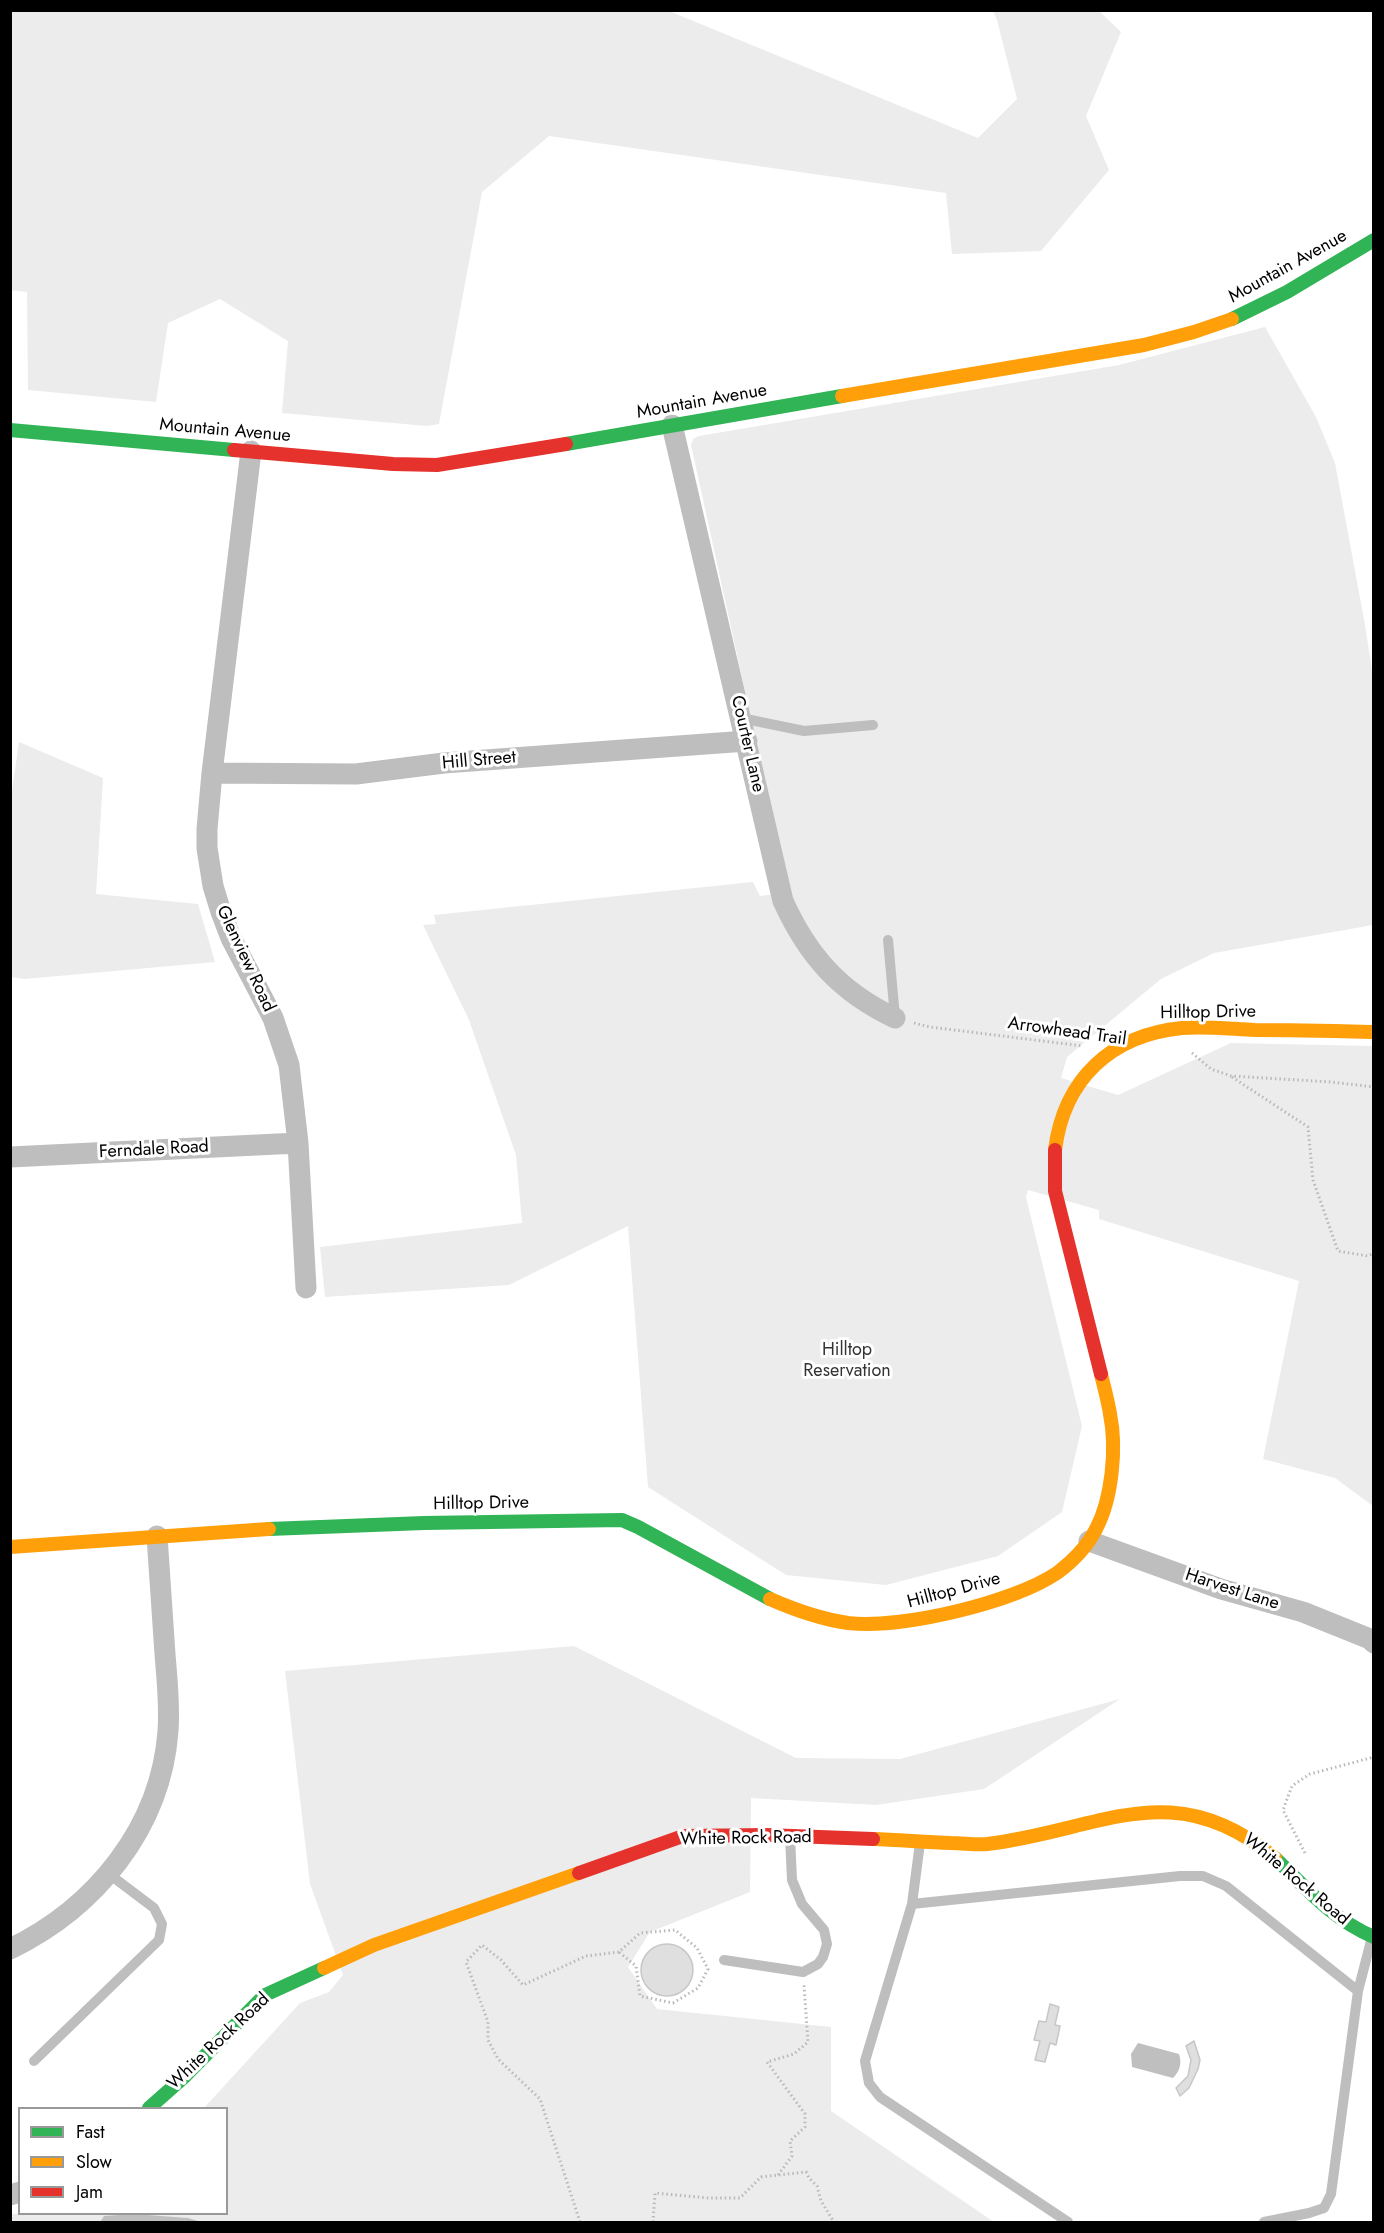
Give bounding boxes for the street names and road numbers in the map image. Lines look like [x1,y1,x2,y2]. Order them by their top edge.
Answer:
street label: Mountain Avenue [1225,226,1351,308]
street label: Mountain Avenue [635,380,769,424]
street label: Mountain Avenue [158,414,292,448]
street label: Courter Lane [725,694,769,794]
street label: Hill Street [441,747,517,775]
street label: Glenview Road [211,902,279,1016]
street label: Hilltop Drive [1160,1001,1256,1025]
street label: Arrowhead Trail [1006,1013,1128,1051]
street label: Ferndale Road [99,1136,209,1164]
street label: Hilltop Drive [433,1492,529,1516]
street label: Harvest Lane [1182,1565,1282,1615]
street label: Hilltop Drive [905,1568,1003,1614]
street label: White Rock Road [680,1827,812,1851]
street label: White Rock Road [1239,1829,1353,1931]
street label: White Rock Road [164,1989,274,2095]

